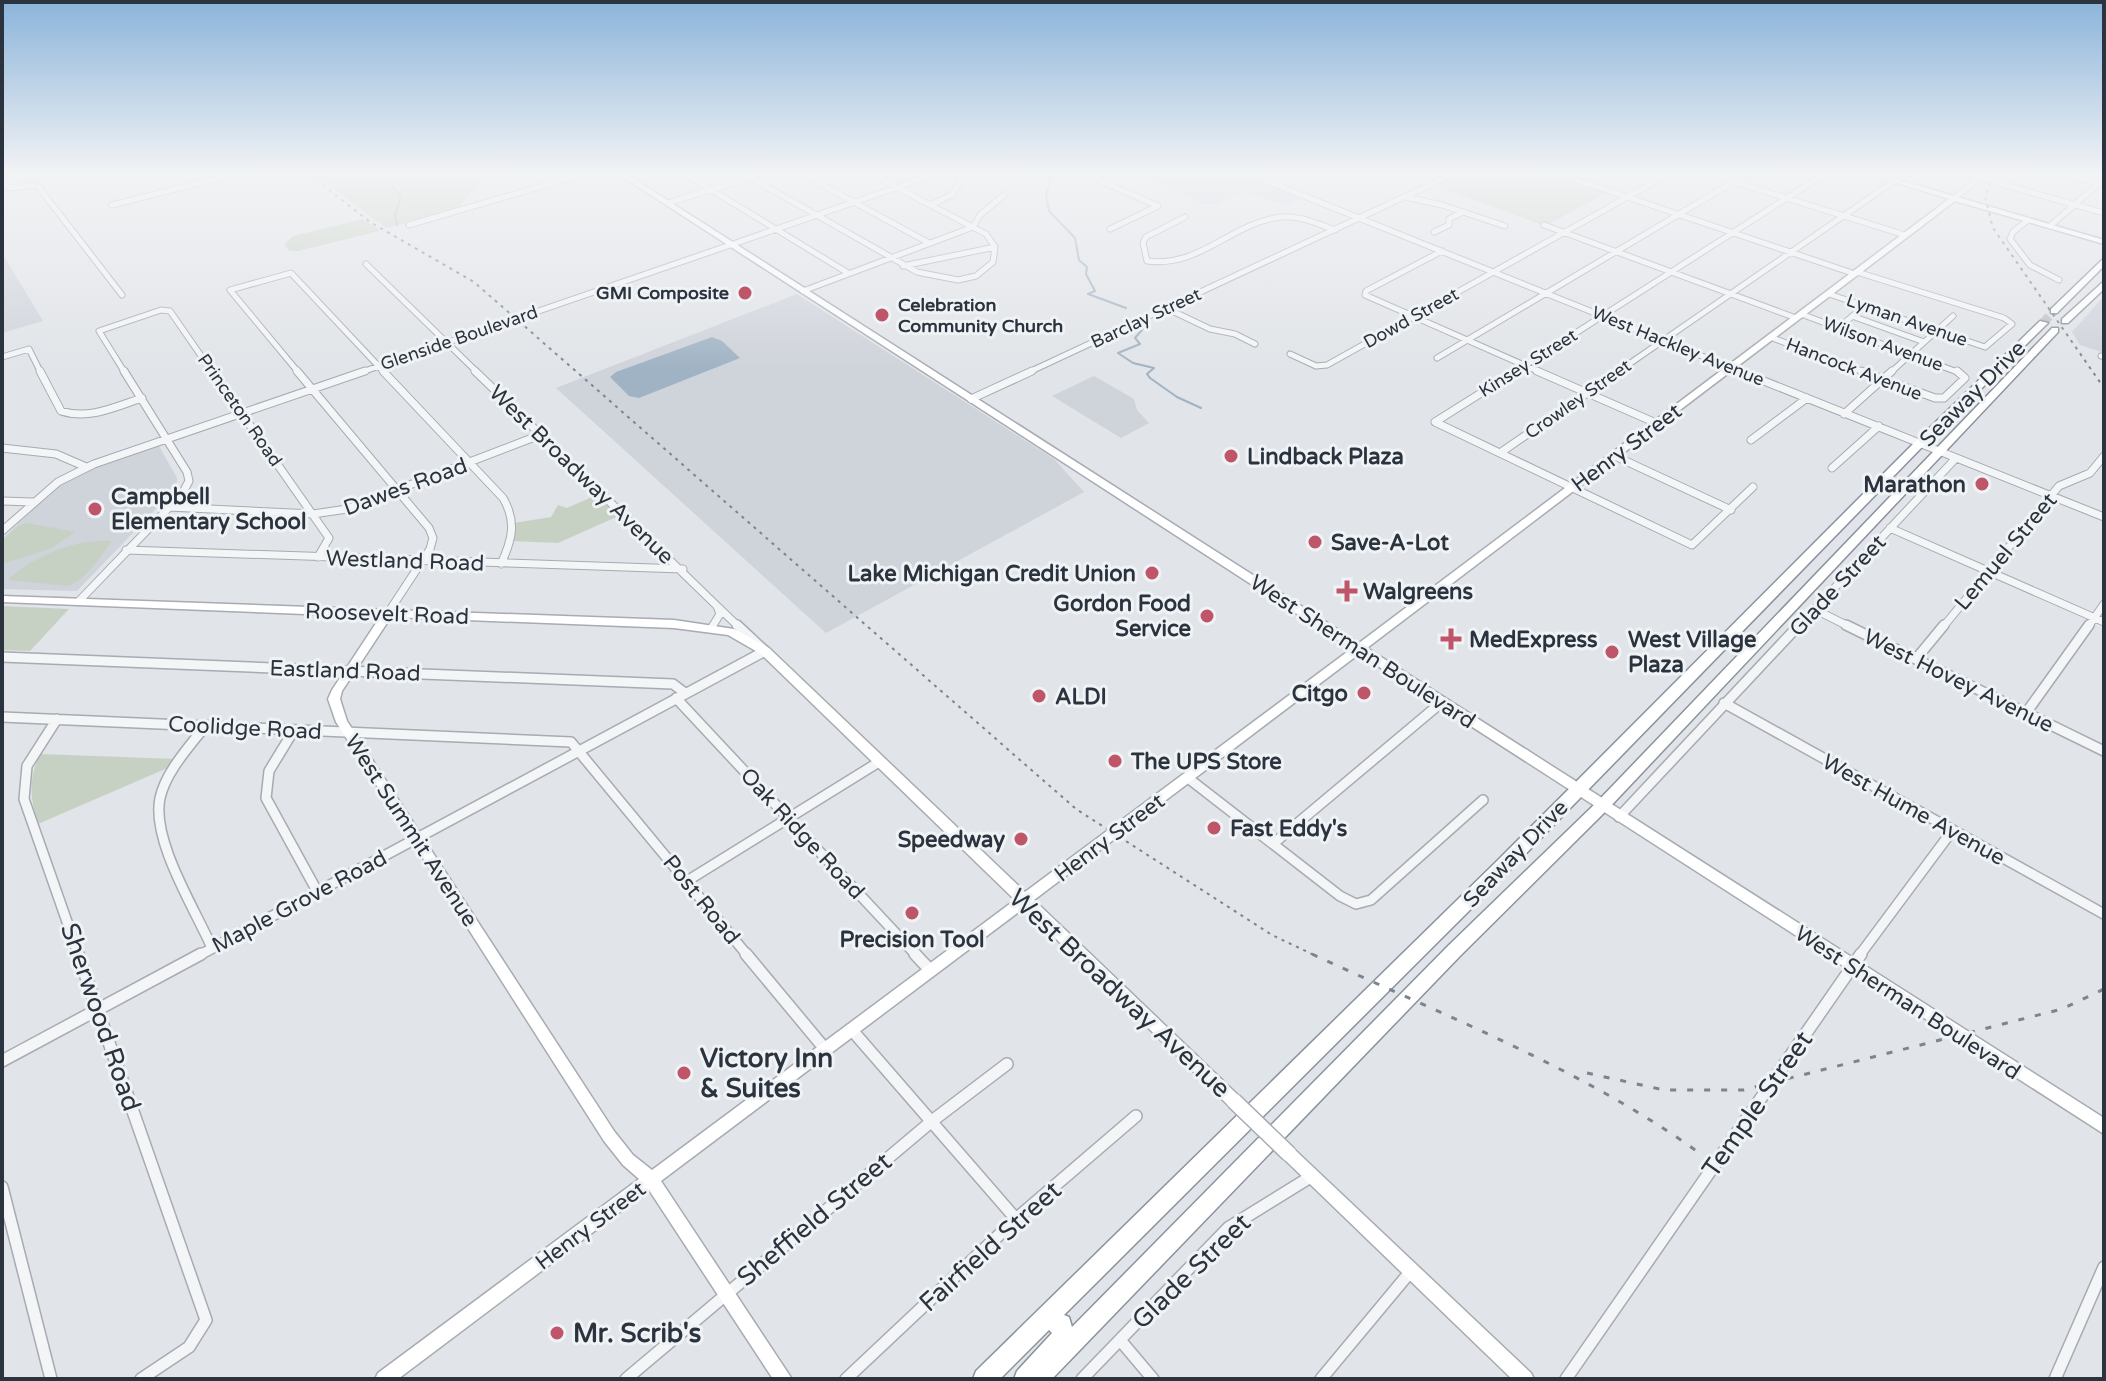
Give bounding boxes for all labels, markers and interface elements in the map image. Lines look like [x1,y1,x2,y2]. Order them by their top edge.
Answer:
place label: GMI Composite [596,282,729,304]
street label: Barclay Street [1087,283,1205,353]
street label: Dowd Street [1359,283,1463,353]
marker: GMI Composite [736,284,754,302]
street label: Lyman Avenue [1843,289,1971,351]
place label: Celebration Community Church [898,294,1063,337]
street label: Glenside Boulevard [377,301,541,375]
street label: West Hackley Avenue [1588,301,1768,391]
marker: Celebration Community Church [873,306,891,324]
street label: Wilson Avenue [1820,312,1946,376]
street label: Kinsey Street [1475,324,1581,402]
street label: Hancock Avenue [1783,333,1925,405]
street label: Seaway Drive [1914,335,2031,452]
street label: Princeton Road [193,349,287,471]
street label: Crowley Street [1521,354,1635,444]
street label: West Broadway Avenue [483,380,679,570]
street label: Henry Street [1566,398,1687,498]
place label: Lindback Plaza [1247,444,1404,470]
marker: Lindback Plaza [1222,447,1240,465]
street label: Dawes Road [340,453,471,521]
place label: Marathon [1863,472,1966,498]
marker: Marathon [1973,475,1991,493]
place label: Campbell Elementary School [111,484,306,535]
street label: Lemuel Street [1949,488,2062,616]
marker: Campbell Elementary School [86,500,104,518]
street label: Glade Street [1784,529,1891,642]
place label: Save-A-Lot [1331,530,1449,556]
marker: Save-A-Lot [1306,533,1324,551]
street label: Westland Road [325,545,485,577]
place label: Lake Michigan Credit Union [847,561,1136,587]
marker: Lake Michigan Credit Union [1143,564,1161,582]
street label: West Sherman Boulevard [1245,569,1480,734]
place label: Walgreens [1363,579,1473,605]
marker: Walgreens [1338,582,1356,600]
place label: Gordon Food Service [1053,591,1191,642]
street label: Roosevelt Road [304,598,469,630]
marker: Gordon Food Service [1198,607,1216,625]
street label: West Hovey Avenue [1859,624,2058,738]
place label: MedExpress [1469,627,1598,653]
place label: West Village Plaza [1628,627,1756,678]
marker: MedExpress [1440,628,1462,650]
marker: West Village Plaza [1603,643,1621,661]
street label: Eastland Road [269,655,421,687]
place label: Citgo [1292,681,1348,707]
place label: ALDI [1055,684,1107,710]
marker: Citgo [1355,684,1373,702]
marker: ALDI [1030,687,1048,705]
street label: Coolidge Road [167,711,322,745]
street label: West Summit Avenue [339,730,483,931]
place label: The UPS Store [1130,749,1282,775]
street label: West Hume Avenue [1818,749,2010,871]
marker: The UPS Store [1106,752,1124,770]
street label: Oak Ridge Road [735,763,870,905]
street label: Henry Street [1049,788,1170,888]
street label: Seaway Drive [1458,795,1573,913]
place label: Fast Eddy's [1230,816,1348,842]
marker: Fast Eddy's [1205,819,1223,837]
place label: Speedway [898,827,1005,853]
marker: Speedway [1012,830,1030,848]
street label: Maple Grove Road [208,845,391,959]
street label: Post Road [657,850,745,950]
street label: West Broadway Avenue [1002,883,1237,1104]
marker: Precision Tool [903,904,921,922]
street label: Sherwood Road [54,919,147,1115]
street label: West Sherman Boulevard [1790,920,2025,1085]
place label: Precision Tool [839,927,985,953]
street label: Temple Street [1696,1025,1819,1183]
place label: Victory Inn & Suites [700,1043,833,1104]
marker: Victory Inn & Suites [675,1064,693,1082]
street label: Sheffield Street [731,1146,898,1293]
street label: Fairfield Street [913,1175,1068,1318]
street label: Henry Street [530,1176,651,1276]
street label: Glade Street [1126,1207,1257,1336]
place label: Mr. Scrib's [573,1318,701,1349]
marker: Mr. Scrib's [548,1324,566,1342]

